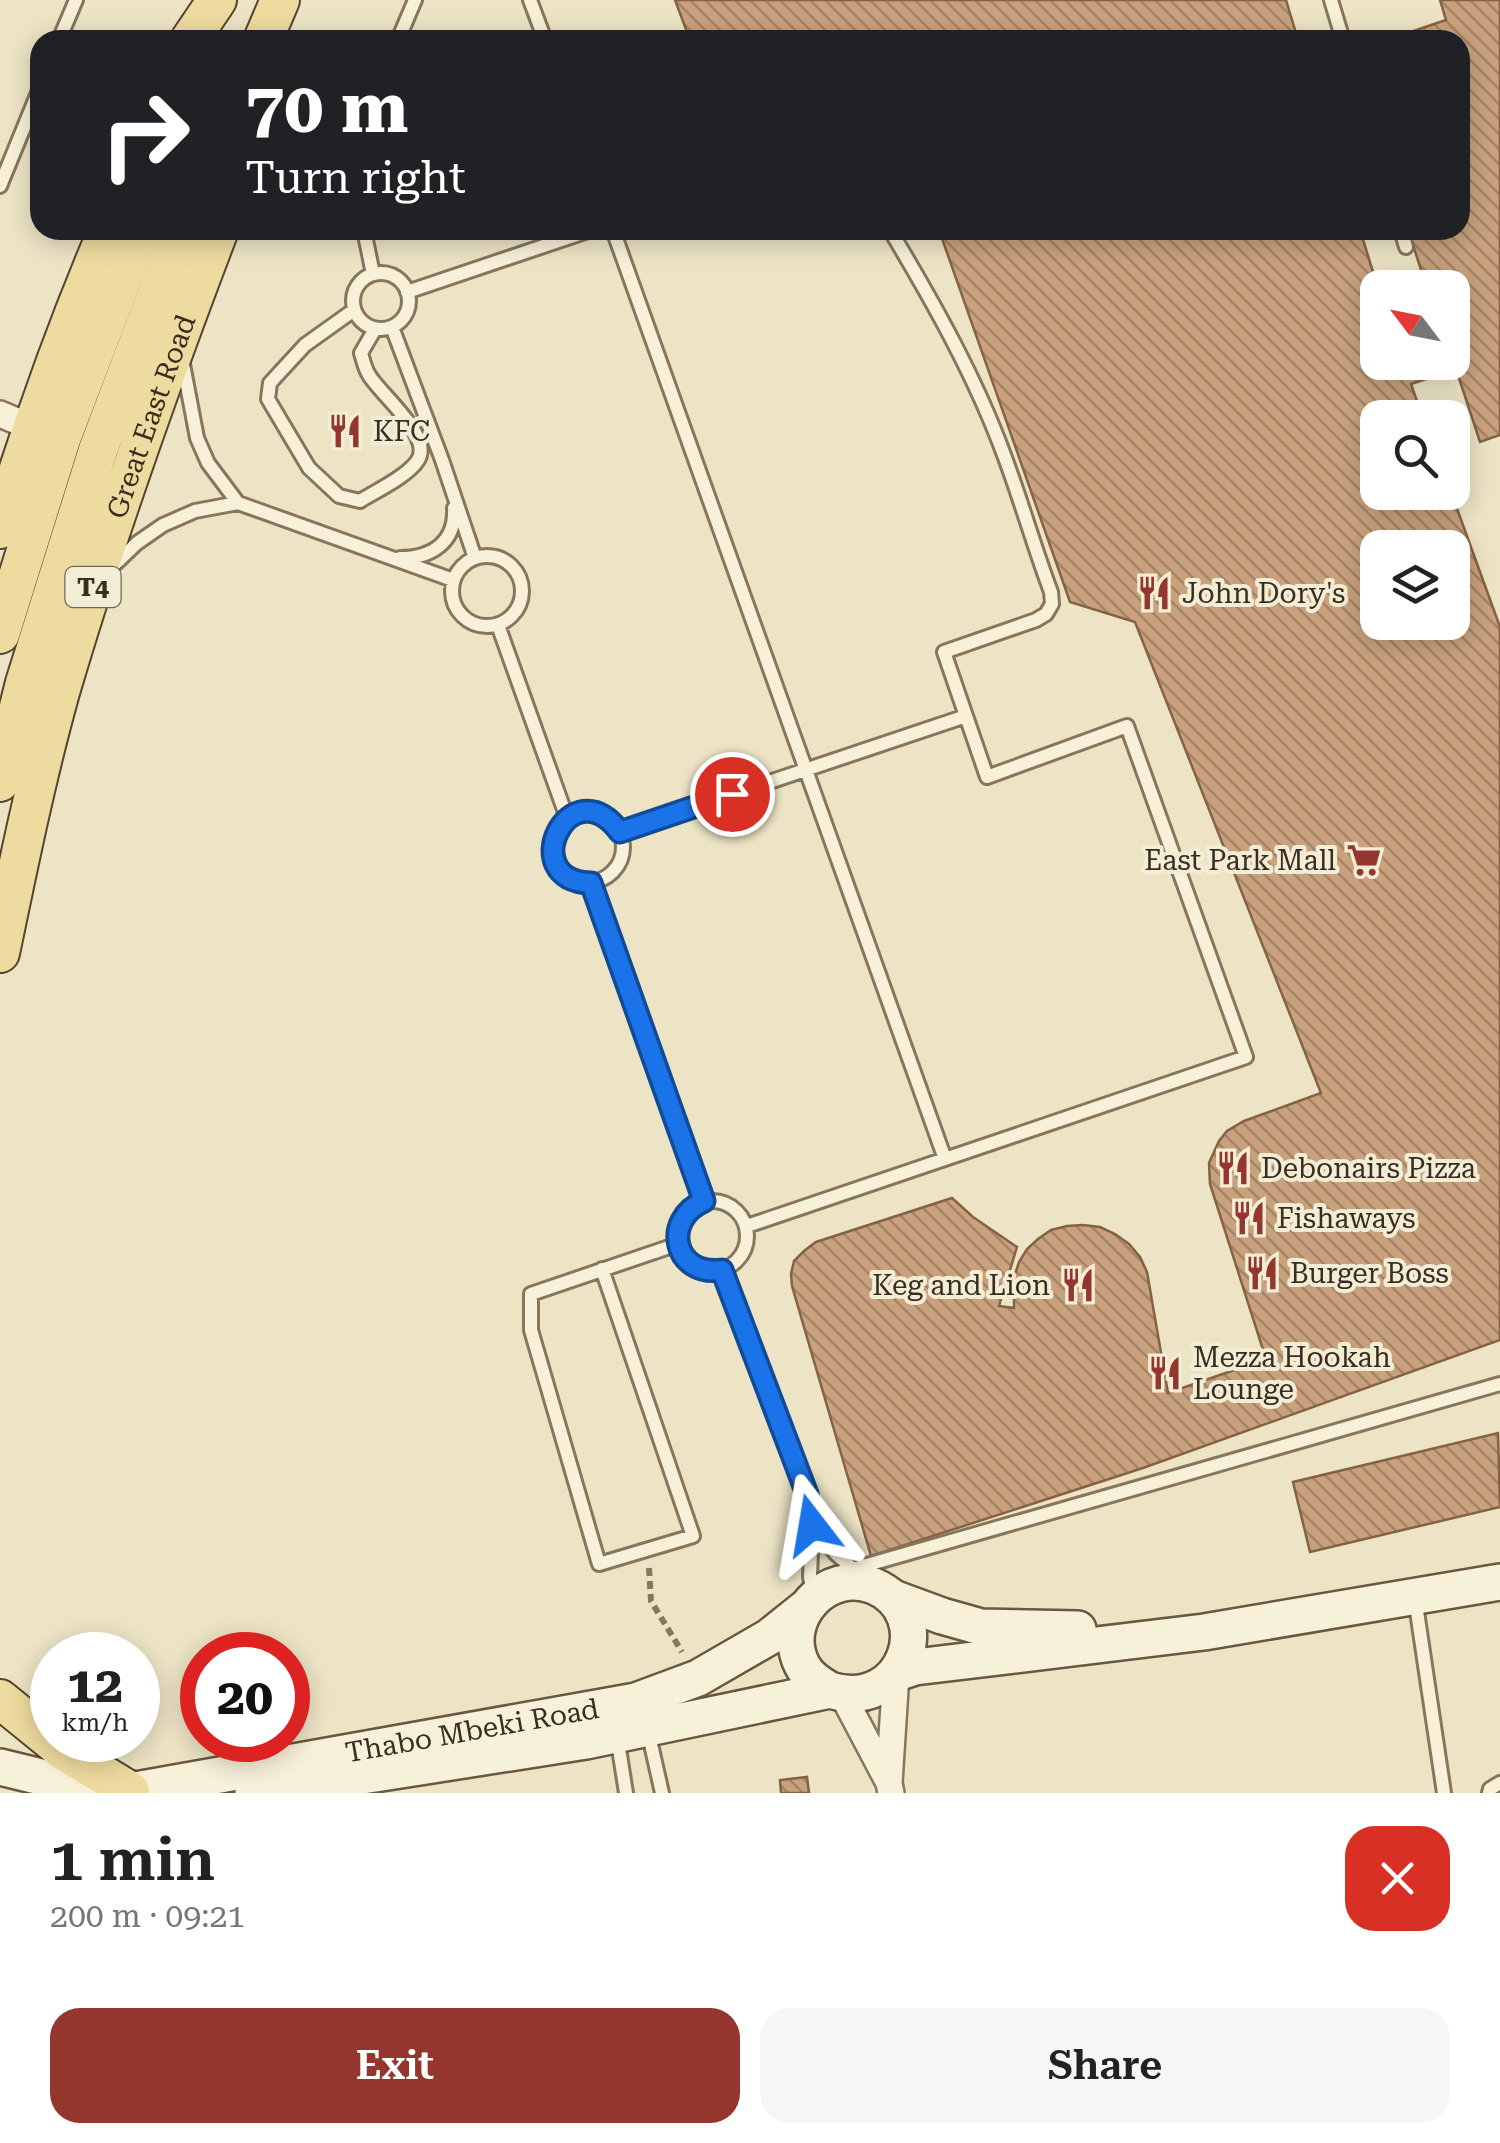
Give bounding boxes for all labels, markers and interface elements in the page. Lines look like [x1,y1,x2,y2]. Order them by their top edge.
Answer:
text: 70 m [245,67,409,149]
icon: right [80,70,210,200]
text: Turn right [245,151,466,204]
north arrow [1360,270,1470,380]
map controls [1360,270,1470,640]
street label: Great East Road [100,310,203,523]
button: search [1360,400,1470,510]
restaurant icon: KFC [326,412,364,450]
place label: KFC [373,415,430,448]
button: layers [1360,530,1470,640]
road number: T4 [66,567,120,607]
restaurant icon: John Dory's [1135,574,1173,612]
place label: John Dory's [1182,577,1345,610]
pin [690,752,775,837]
icon: arrive [705,767,760,822]
supermarket icon: East Park Mall [1345,841,1383,879]
place label: East Park Mall [1144,844,1336,877]
restaurant icon: Debonairs Pizza [1214,1149,1252,1187]
place label: Debonairs Pizza [1261,1152,1476,1185]
restaurant icon: Fishaways [1230,1199,1268,1237]
place label: Fishaways [1277,1202,1416,1235]
restaurant icon: Burger Boss [1243,1254,1281,1292]
place label: Burger Boss [1290,1257,1449,1290]
restaurant icon: Keg and Lion [1059,1266,1097,1304]
place label: Keg and Lion [872,1269,1050,1302]
place label: Mezza Hookah Lounge [1193,1341,1391,1406]
restaurant icon: Mezza Hookah Lounge [1146,1354,1184,1392]
position arrow [760,1473,864,1577]
speed limit sign: 20 [180,1632,310,1762]
text: 12 [67,1656,123,1714]
street label: Thabo Mbeki Road [343,1692,602,1769]
text: km/h [62,1708,128,1737]
text: 1 min [50,1824,215,1895]
button: close [1345,1826,1450,1931]
text: 200 m · 09:21 [50,1897,245,1935]
button: Exit [50,2008,740,2123]
button: Share [760,2008,1450,2123]

